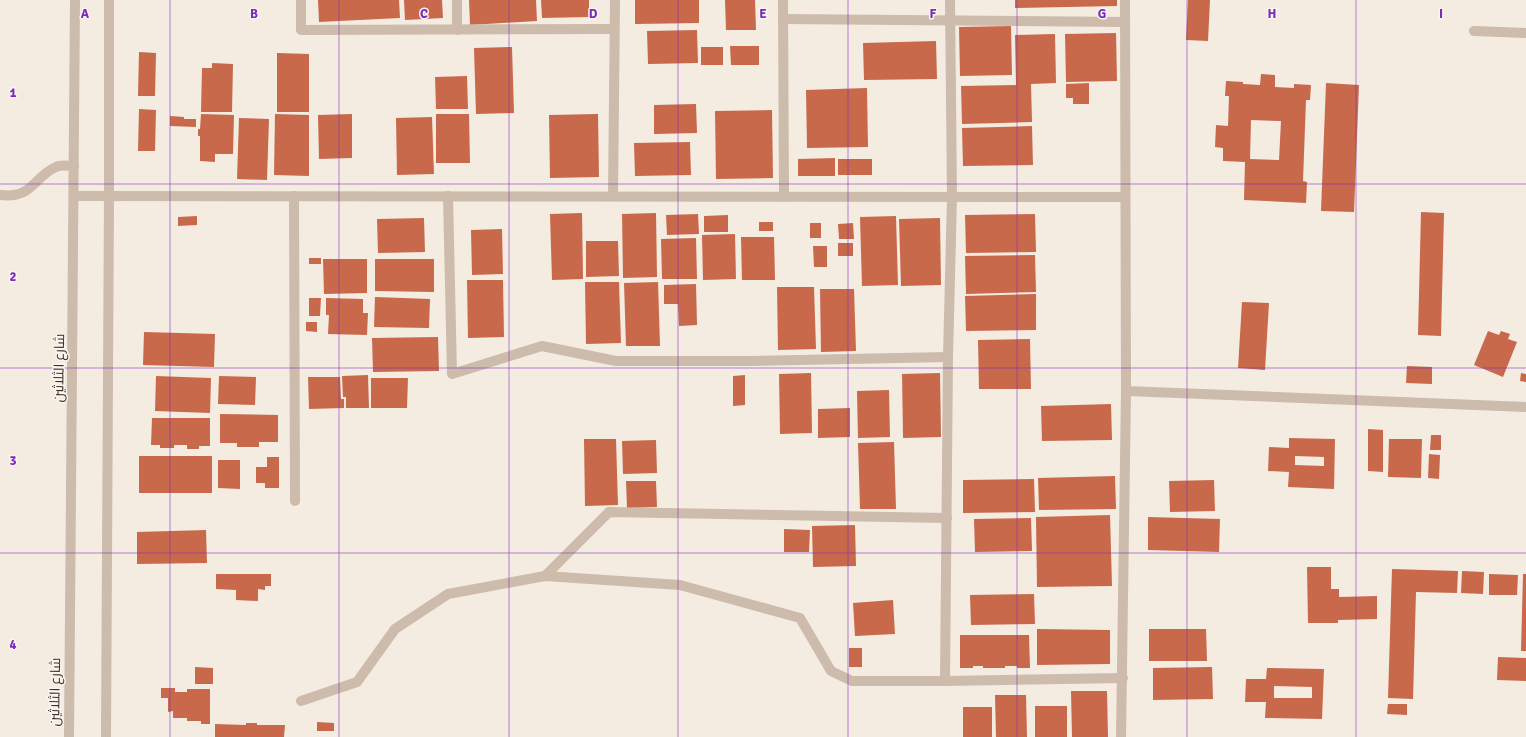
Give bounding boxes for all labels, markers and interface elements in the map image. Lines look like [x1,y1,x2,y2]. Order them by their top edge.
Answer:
text: A [81,6,90,22]
text: B [250,6,258,22]
text: C [420,6,428,22]
text: D [589,6,598,22]
text: E [759,6,767,22]
text: F [930,6,937,22]
text: G [1098,6,1106,22]
text: H [1268,6,1276,22]
text: I [1439,6,1443,22]
text: 1 [9,85,17,101]
text: 2 [9,269,17,285]
street label: شارع الثلاثين [50,333,68,403]
text: 3 [9,453,17,469]
text: 4 [9,637,17,653]
street label: شارع الثلاثين [46,657,64,727]

